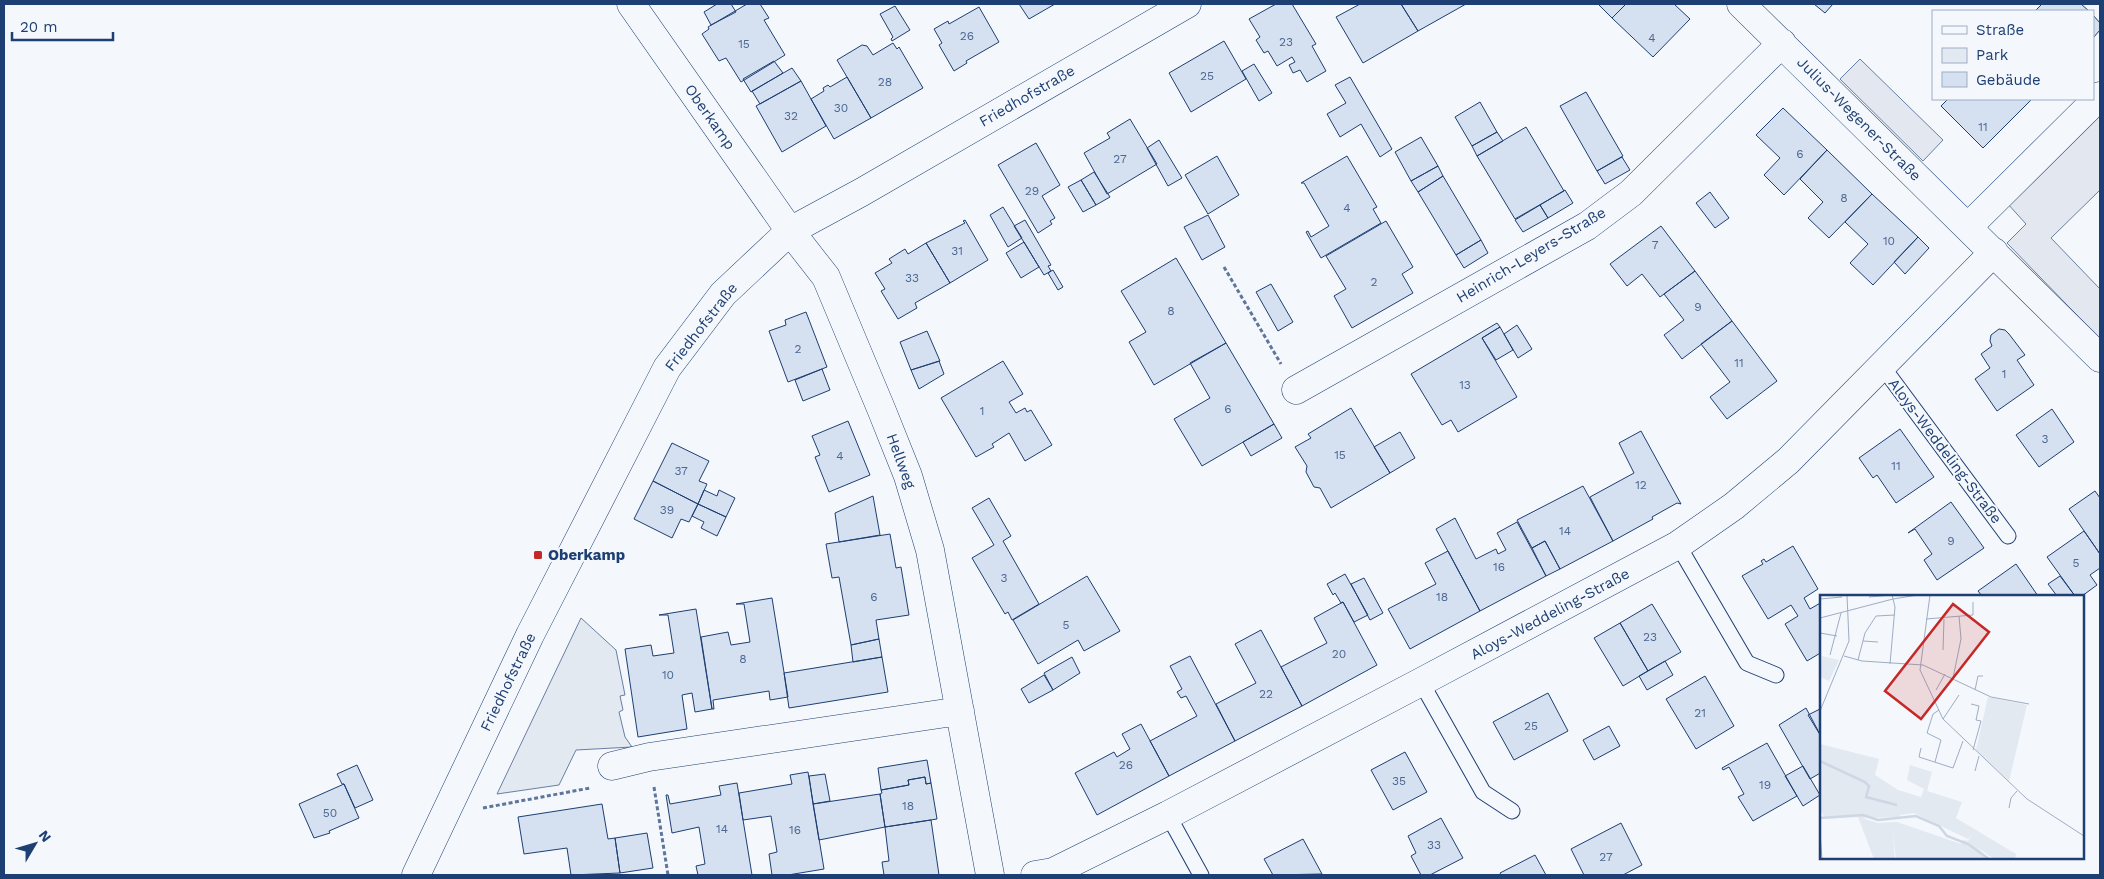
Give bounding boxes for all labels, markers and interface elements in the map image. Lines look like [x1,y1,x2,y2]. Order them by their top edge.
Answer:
scale bar [12,10,114,42]
legend [1932,10,2094,100]
text: 20 m [20,18,58,36]
text: Straße [1976,21,2024,39]
house number: 26 [960,29,974,43]
house number: 4 [1648,31,1656,45]
house number: 23 [1279,35,1293,49]
house number: 15 [738,37,750,51]
text: Park [1976,46,2009,64]
street label: Julius-Wegener-Straße [1793,53,1925,185]
street label: Friedhofstraße [976,61,1078,131]
house number: 25 [1200,69,1214,83]
text: Gebäude [1976,71,2041,89]
house number: 28 [878,75,892,89]
street label: Oberkamp [681,81,739,153]
house number: 30 [834,101,848,115]
house number: 32 [784,109,798,123]
house number: 11 [1978,120,1988,134]
house number: 6 [1796,147,1804,161]
house number: 27 [1113,152,1127,166]
house number: 29 [1025,184,1039,198]
house number: 8 [1840,191,1848,205]
house number: 4 [1343,201,1351,215]
street label: Heinrich-Leyers-Straße [1453,203,1609,307]
house number: 10 [1883,234,1895,248]
house number: 7 [1652,238,1659,252]
house number: 31 [951,244,963,258]
house number: 33 [905,271,919,285]
house number: 2 [1371,275,1378,289]
street label: Friedhofstraße [661,279,741,375]
house number: 9 [1694,300,1702,314]
house number: 8 [1167,304,1175,318]
house number: 2 [795,342,802,356]
house number: 11 [1734,356,1744,370]
house number: 1 [2002,367,2006,381]
street label: Aloys-Weddeling-Straße [1884,375,2006,527]
house number: 13 [1459,378,1471,392]
house number: 6 [1224,402,1232,416]
house number: 1 [980,404,984,418]
street label: Hellweg [883,431,919,491]
house number: 3 [2042,432,2049,446]
house number: 15 [1334,448,1346,462]
house number: 4 [836,449,844,463]
house number: 11 [1891,459,1901,473]
house number: 37 [674,464,688,478]
house number: 12 [1635,478,1647,492]
house number: 39 [660,503,674,517]
house number: 14 [1559,524,1571,538]
house number: 9 [1947,534,1955,548]
place label: Oberkamp [548,546,625,564]
marker: Oberkamp [532,549,544,561]
house number: 5 [2073,556,2080,570]
house number: 16 [1493,560,1505,574]
street label: Aloys-Weddeling-Straße [1468,564,1632,664]
house number: 3 [1001,571,1008,585]
house number: 6 [870,590,878,604]
house number: 18 [1436,590,1448,604]
inset map [1820,595,2084,859]
house number: 5 [1063,618,1070,632]
street label: Friedhofstraße [476,630,540,734]
house number: 23 [1643,630,1657,644]
house number: 20 [1332,647,1346,661]
house number: 8 [739,652,747,666]
house number: 10 [662,668,674,682]
house number: 22 [1259,687,1273,701]
house number: 21 [1694,706,1706,720]
house number: 25 [1524,719,1538,733]
house number: 26 [1119,758,1133,772]
house number: 35 [1392,774,1406,788]
house number: 19 [1759,778,1771,792]
house number: 18 [902,799,914,813]
house number: 50 [323,806,337,820]
north arrow [10,819,60,869]
house number: 14 [716,822,728,836]
house number: 16 [789,823,801,837]
text: N [36,827,55,845]
house number: 33 [1427,838,1441,852]
house number: 27 [1599,850,1613,864]

